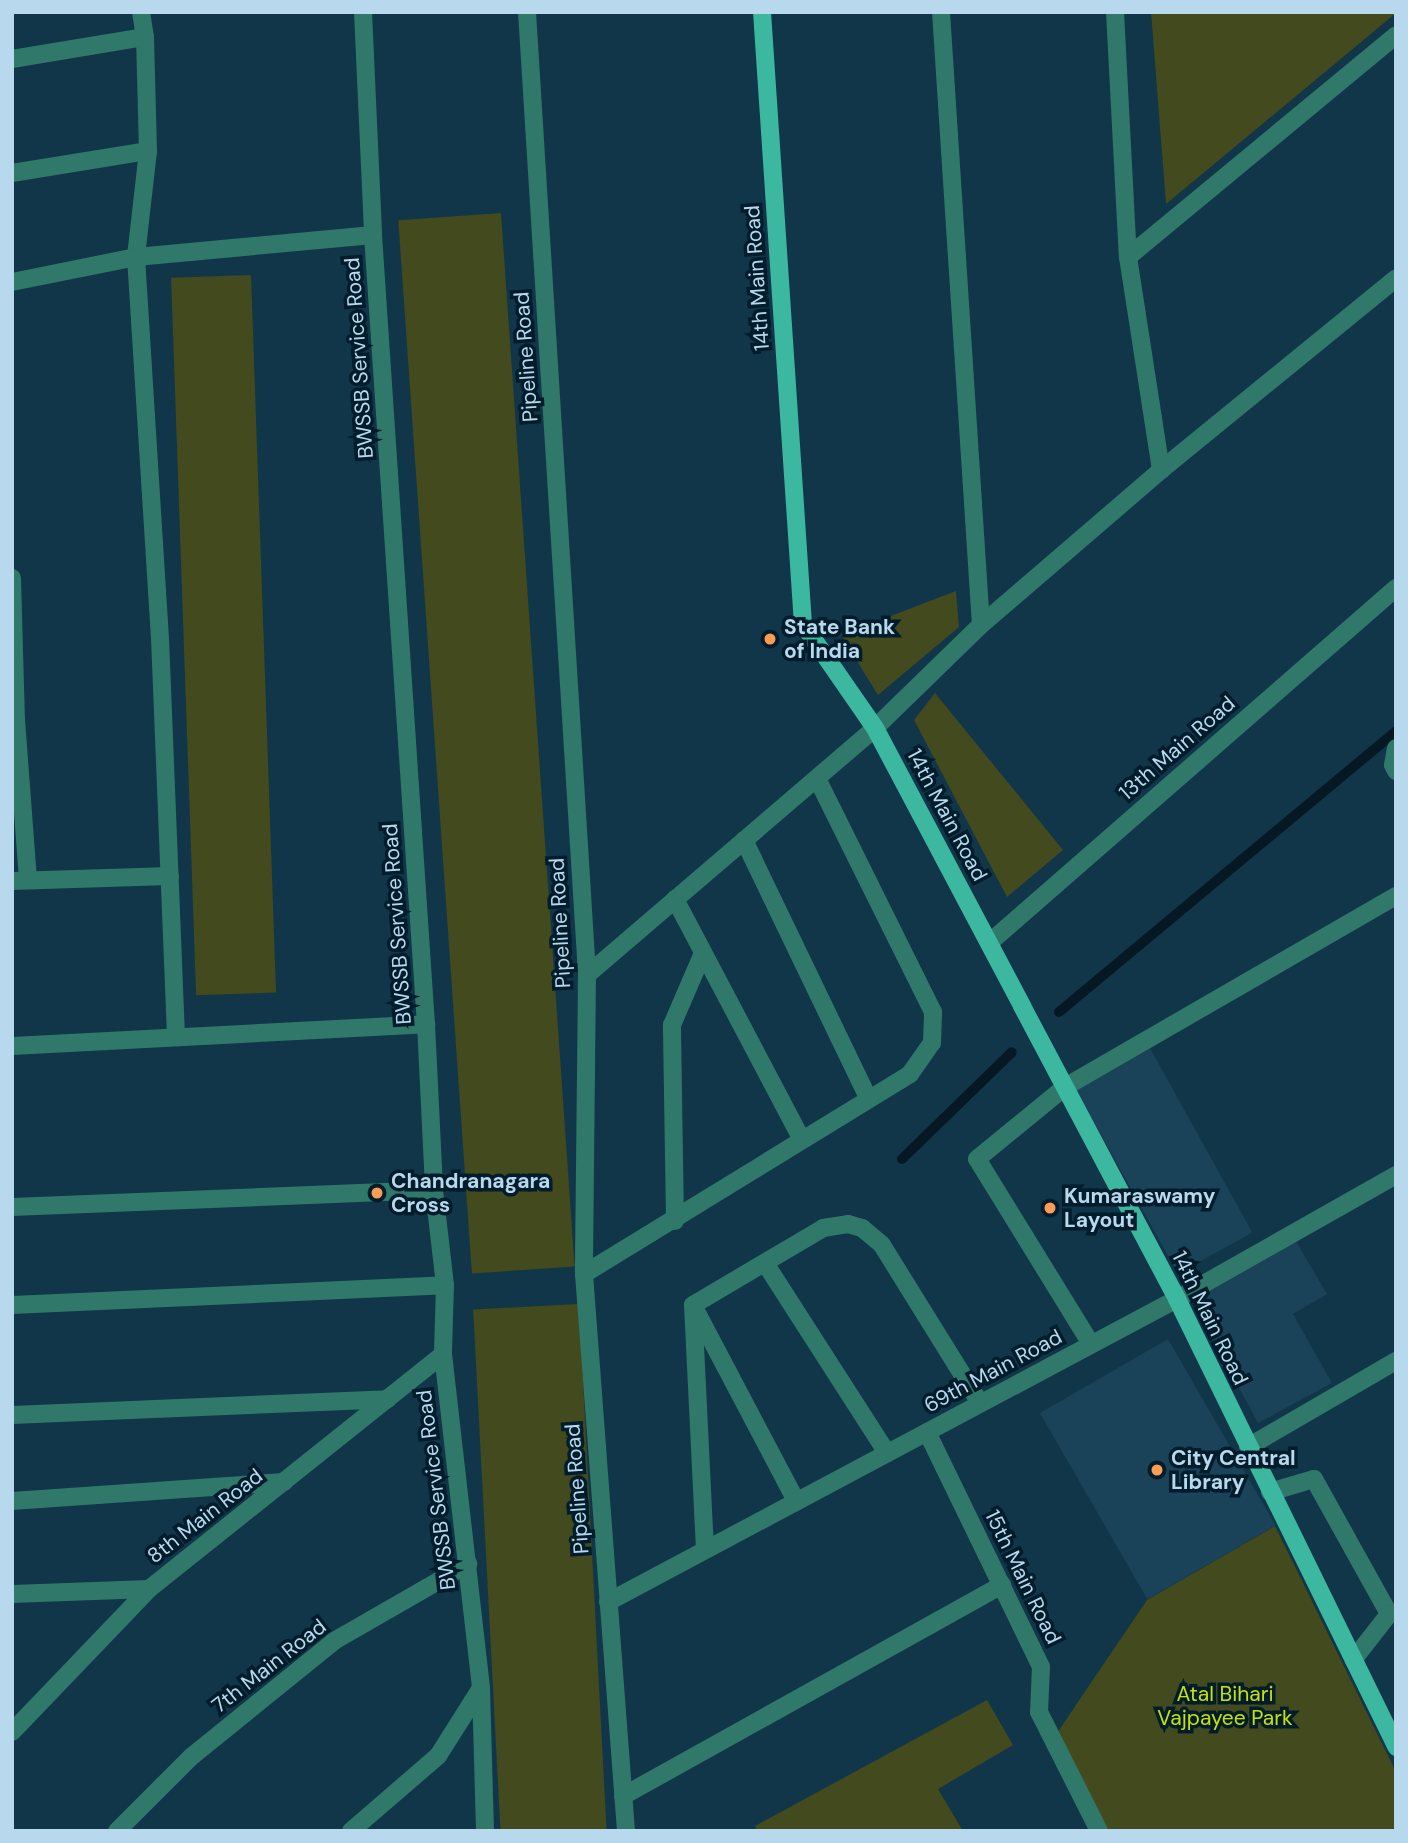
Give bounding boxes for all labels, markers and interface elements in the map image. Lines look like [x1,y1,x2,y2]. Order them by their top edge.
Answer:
street label: 14th Main Road [739,204,775,352]
street label: BWSSB Service Road [339,257,379,459]
street label: Pipeline Road [509,291,543,423]
place label: State Bank of India [784,614,895,664]
marker: State Bank of India [762,631,778,647]
street label: 13th Main Road [1114,691,1240,805]
street label: 14th Main Road [902,745,992,885]
street label: BWSSB Service Road [377,823,417,1025]
street label: Pipeline Road [544,857,576,989]
place label: Chandranagara Cross [391,1168,550,1218]
place label: Kumaraswamy Layout [1064,1183,1215,1233]
marker: Chandranagara Cross [369,1185,385,1201]
marker: Kumaraswamy Layout [1042,1200,1058,1216]
street label: 14th Main Road [1167,1247,1253,1389]
street label: 69th Main Road [920,1324,1066,1418]
street label: BWSSB Service Road [411,1389,461,1591]
street label: Pipeline Road [560,1423,594,1555]
place label: City Central Library [1171,1445,1296,1495]
marker: City Central Library [1149,1462,1165,1478]
street label: 8th Main Road [142,1463,268,1569]
street label: 15th Main Road [980,1506,1066,1648]
street label: 7th Main Road [207,1614,331,1718]
park label: Atal Bihari Vajpayee Park [1157,1681,1293,1731]

